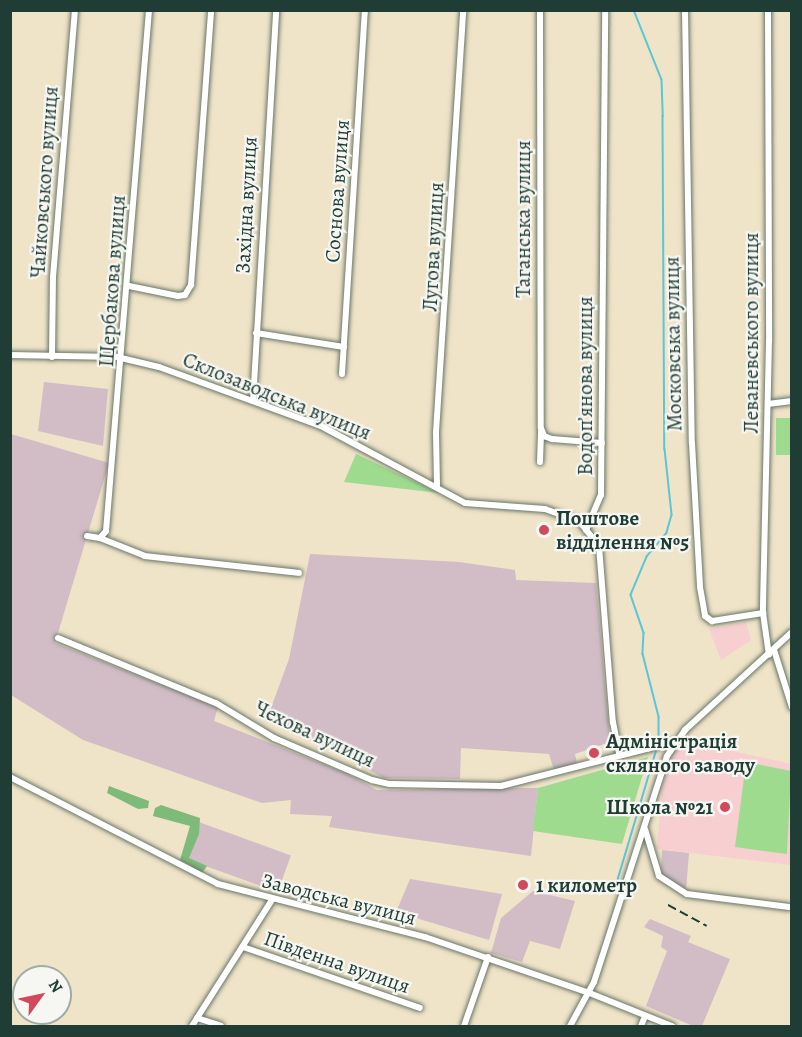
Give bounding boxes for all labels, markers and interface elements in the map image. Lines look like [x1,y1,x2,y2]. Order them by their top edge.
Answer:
street label: Чайковського вулиця [25,85,63,279]
street label: Соснова вулиця [319,119,355,263]
street label: Західна вулиця [230,136,262,274]
street label: Таганська вулиця [510,140,536,298]
street label: Лугова вулиця [417,182,449,312]
street label: Щербакова вулиця [93,194,131,368]
street label: Леваневського вулиця [738,232,764,434]
street label: Московська вулиця [659,256,687,432]
street label: Водоп’янова вулиця [572,296,598,476]
street label: Склозаводська вулиця [179,347,375,445]
place label: Поштове відділення №5 [556,505,689,555]
marker: Поштове відділення №5 [537,523,551,537]
street label: Чехова вулиця [251,695,379,773]
place label: Адміністрація скляного заводу [606,728,755,778]
marker: Адміністрація скляного заводу [587,746,601,760]
place label: Школа №21 [606,794,713,820]
marker: Школа №21 [718,800,732,814]
street label: Заводська вулиця [259,868,419,930]
place label: 1 километр [536,872,637,898]
marker: 1 километр [514,876,532,894]
street label: Південна вулиця [261,925,413,999]
north arrow [12,965,72,1025]
text: N [43,975,68,997]

